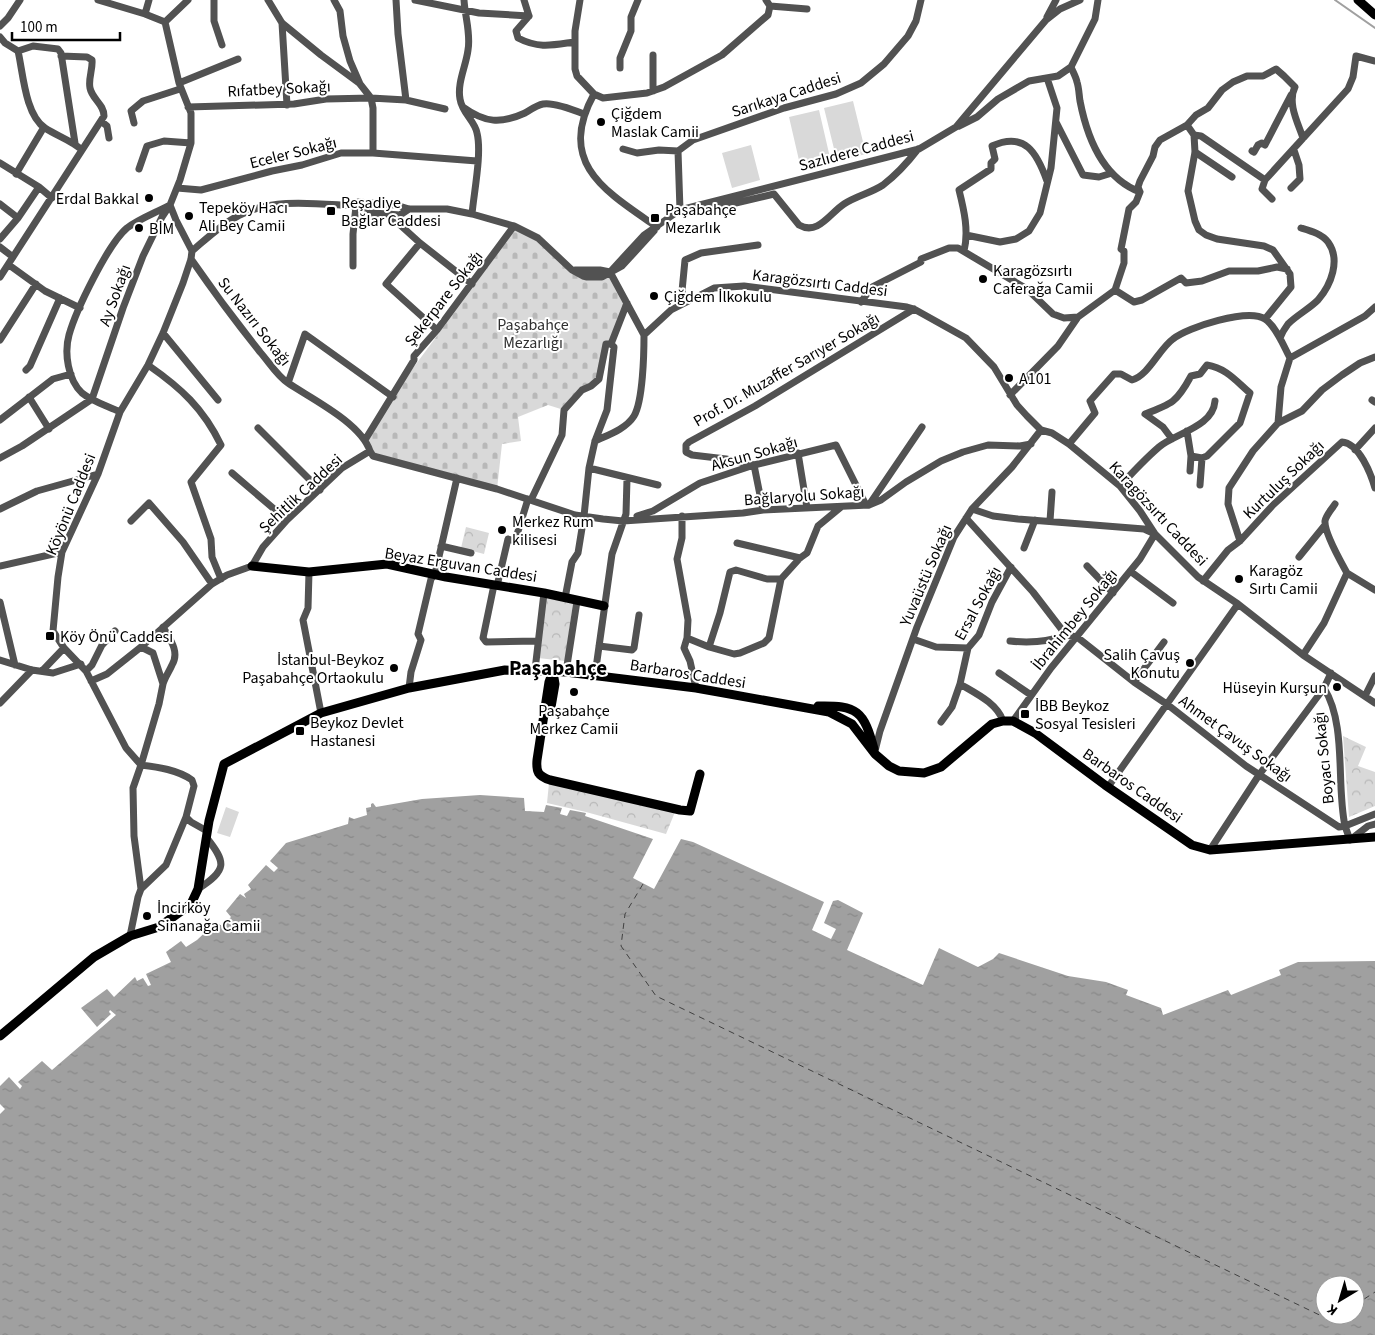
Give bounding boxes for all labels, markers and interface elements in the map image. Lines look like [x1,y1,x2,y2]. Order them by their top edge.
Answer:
scale bar [12,10,120,42]
text: 100 m [20,17,58,38]
street label: Sarıkaya Caddesi [729,67,844,123]
street label: Rıfatbey Sokağı [227,75,331,103]
place label: Çiğdem Maslak Camii [611,103,699,143]
marker: Çiğdem Maslak Camii [595,116,607,128]
street label: Sazlıdere Caddesi [796,125,916,177]
street label: Eceler Sokağı [247,132,339,174]
place label: Erdal Bakkal [56,188,139,210]
marker: Erdal Bakkal [143,192,155,204]
place label: Reşadiye Bağlar Caddesi [341,192,441,232]
place label: Tepeköy Hacı Ali Bey Camii [199,197,288,237]
place label: Paşabahçe Mezarlık [665,199,737,239]
marker: Reşadiye Bağlar Caddesi [325,205,337,217]
marker: Tepeköy Hacı Ali Bey Camii [183,210,195,222]
marker: Paşabahçe Mezarlık [649,212,661,224]
place label: BİM [149,218,174,240]
marker: BİM [133,222,145,234]
street label: Şekerpare Sokağı [399,246,488,351]
place label: Karagözsırtı Caferağa Camii [993,260,1093,300]
street label: Ay Sokağı [94,261,136,329]
street label: Karagözsırtı Caddesi [751,264,889,302]
street label: Su Nazırı Sokağı [212,273,296,371]
marker: Karagözsırtı Caferağa Camii [977,273,989,285]
place label: Çiğdem İlkokulu [664,286,772,308]
marker: Çiğdem İlkokulu [648,290,660,302]
street label: Prof. Dr. Muzaffer Sarıyer Sokağı [689,307,884,432]
park label: Paşabahçe Mezarlığı [497,314,569,354]
place label: A101 [1019,368,1052,390]
marker: A101 [1003,372,1015,384]
street label: Aksun Sokağı [708,431,800,477]
street label: Kurtuluş Sokağı [1238,435,1329,524]
street label: Şehitlik Caddesi [254,449,347,538]
street label: Köyönü Caddesi [40,450,101,559]
street label: Karagözsırtı Caddesi [1104,456,1213,571]
street label: Bağlaryolu Sokağı [743,481,865,511]
place label: Merkez Rum kilisesi [512,511,594,551]
street label: Yuvaüstü Sokağı [894,521,957,631]
marker: Merkez Rum kilisesi [496,524,508,536]
street label: Beyaz Erguvan Caddesi [383,542,539,588]
place label: Karagöz Sırtı Camii [1249,560,1318,600]
street label: Ersal Sokağı [949,563,1007,644]
street label: İbrahimbey Sokağı [1027,564,1123,675]
marker: Karagöz Sırtı Camii [1233,573,1245,585]
place label: Köy Önü Caddesi [60,626,173,648]
marker: Köy Önü Caddesi [44,630,56,642]
place label: Salih Çavuş Konutu [1103,644,1180,684]
place label: İstanbul-Beykoz Paşabahçe Ortaokulu [242,649,384,689]
district label: Paşabahçe [509,653,607,683]
street label: Barbaros Caddesi [628,654,747,694]
marker: Salih Çavuş Konutu [1184,657,1196,669]
marker: İstanbul-Beykoz Paşabahçe Ortaokulu [388,662,400,674]
place label: Hüseyin Kurşun [1222,677,1327,699]
marker: Hüseyin Kurşun [1331,681,1343,693]
marker: Paşabahçe Merkez Camii [568,686,580,698]
street label: Ahmet Çavuş Sokağı [1174,690,1297,787]
place label: İBB Beykoz Sosyal Tesisleri [1035,695,1136,735]
place label: Paşabahçe Merkez Camii [529,700,619,740]
marker: İBB Beykoz Sosyal Tesisleri [1019,708,1031,720]
street label: Boyacı Sokağı [1308,711,1340,805]
place label: Beykoz Devlet Hastanesi [310,712,404,752]
marker: Beykoz Devlet Hastanesi [294,725,306,737]
street label: Barbaros Caddesi [1078,743,1187,828]
place label: İncirköy Sinanağa Camii [157,897,261,937]
marker: İncirköy Sinanağa Camii [141,910,153,922]
north arrow [1315,1275,1365,1325]
text: K [1323,1299,1342,1320]

